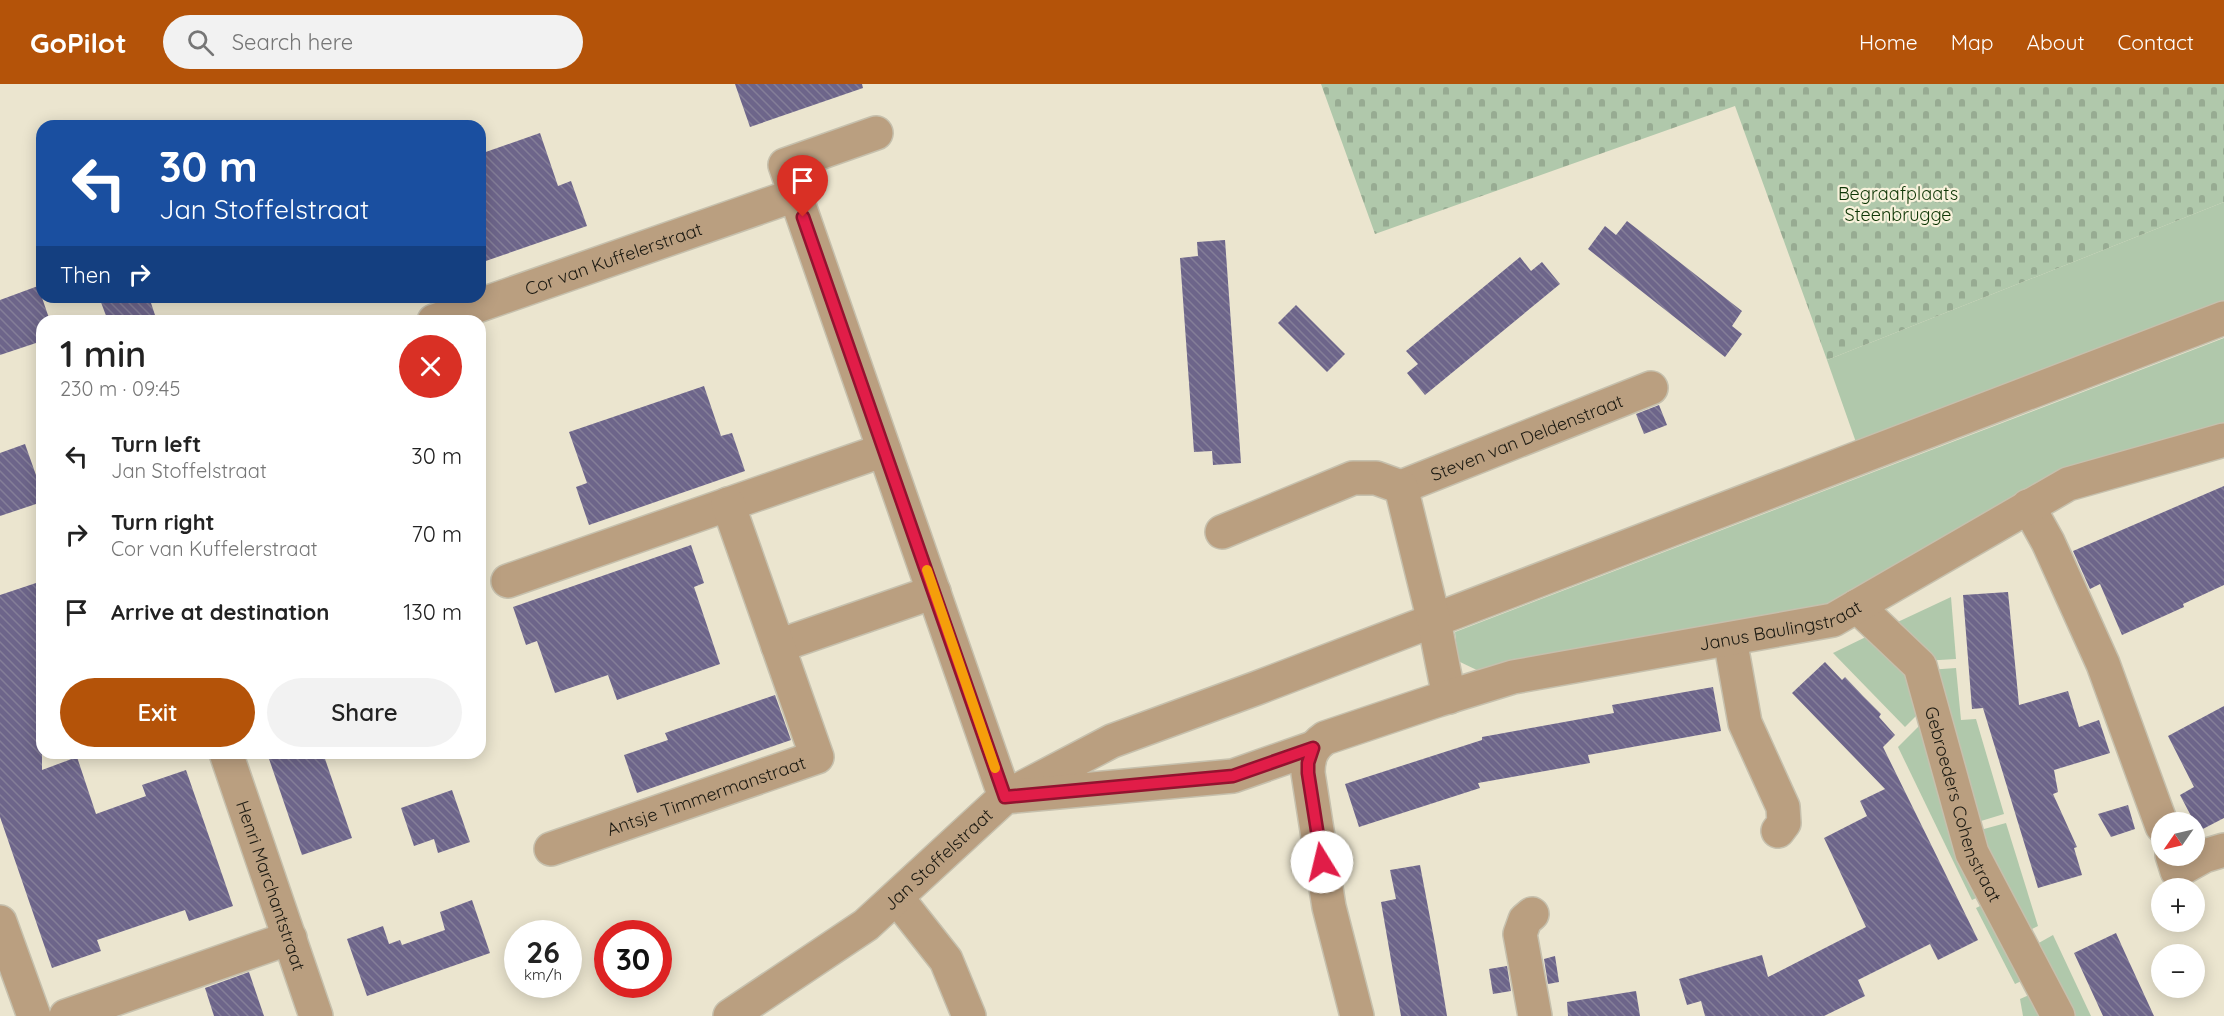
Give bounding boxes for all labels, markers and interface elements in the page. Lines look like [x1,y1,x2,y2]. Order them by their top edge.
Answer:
search box [163,15,583,69]
text: GoPilot [30,25,127,60]
icon: search [184,26,217,59]
text: Search here [232,28,353,56]
text: Home [1859,29,1918,55]
text: Map [1951,29,1994,55]
text: About [2027,29,2085,55]
text: Contact [2118,29,2194,55]
text: 30 m [159,140,258,193]
icon: left [60,144,138,222]
pin [777,155,828,217]
icon: arrive [786,164,819,197]
park label: Begraafplaats Steenbrugge [1838,182,1958,226]
text: Jan Stoffelstraat [159,192,369,226]
street label: Cor van Kuffelerstraat [522,217,705,300]
icon: right [123,258,156,291]
text: Then [60,261,111,289]
text: 1 min [60,331,146,376]
button: close [399,335,462,398]
text: 230 m · 09:45 [60,376,180,401]
street label: Steven van Deldenstraat [1427,389,1626,486]
text: Turn left [111,430,201,458]
icon: left [60,440,93,473]
text: 30 m [411,442,462,470]
text: Jan Stoffelstraat [111,458,267,483]
text: Turn right [111,508,215,536]
icon: right [60,518,93,551]
text: 70 m [412,520,462,548]
text: Cor van Kuffelerstraat [111,536,318,561]
street label: Janus Baulingstraat [1697,595,1865,655]
icon: arrive [60,596,93,629]
text: Arrive at destination [111,598,329,626]
text: 130 m [403,598,462,626]
button: Exit [60,678,255,747]
button: Share [267,678,462,747]
street label: Gebroeders Cohenstraat [1920,704,2007,906]
street label: Antsje Timmermanstraat [604,750,808,840]
street label: Henri Marchantstraat [232,797,311,974]
street label: Jan Stoffelstraat [878,803,997,915]
north arrow [2151,812,2205,866]
map controls [2151,812,2205,998]
position arrow [1290,830,1354,894]
button: + [2151,878,2205,932]
speed limit sign: 30 [594,920,672,998]
text: 26 [526,933,560,971]
button: − [2151,944,2205,998]
text: km/h [524,965,562,984]

